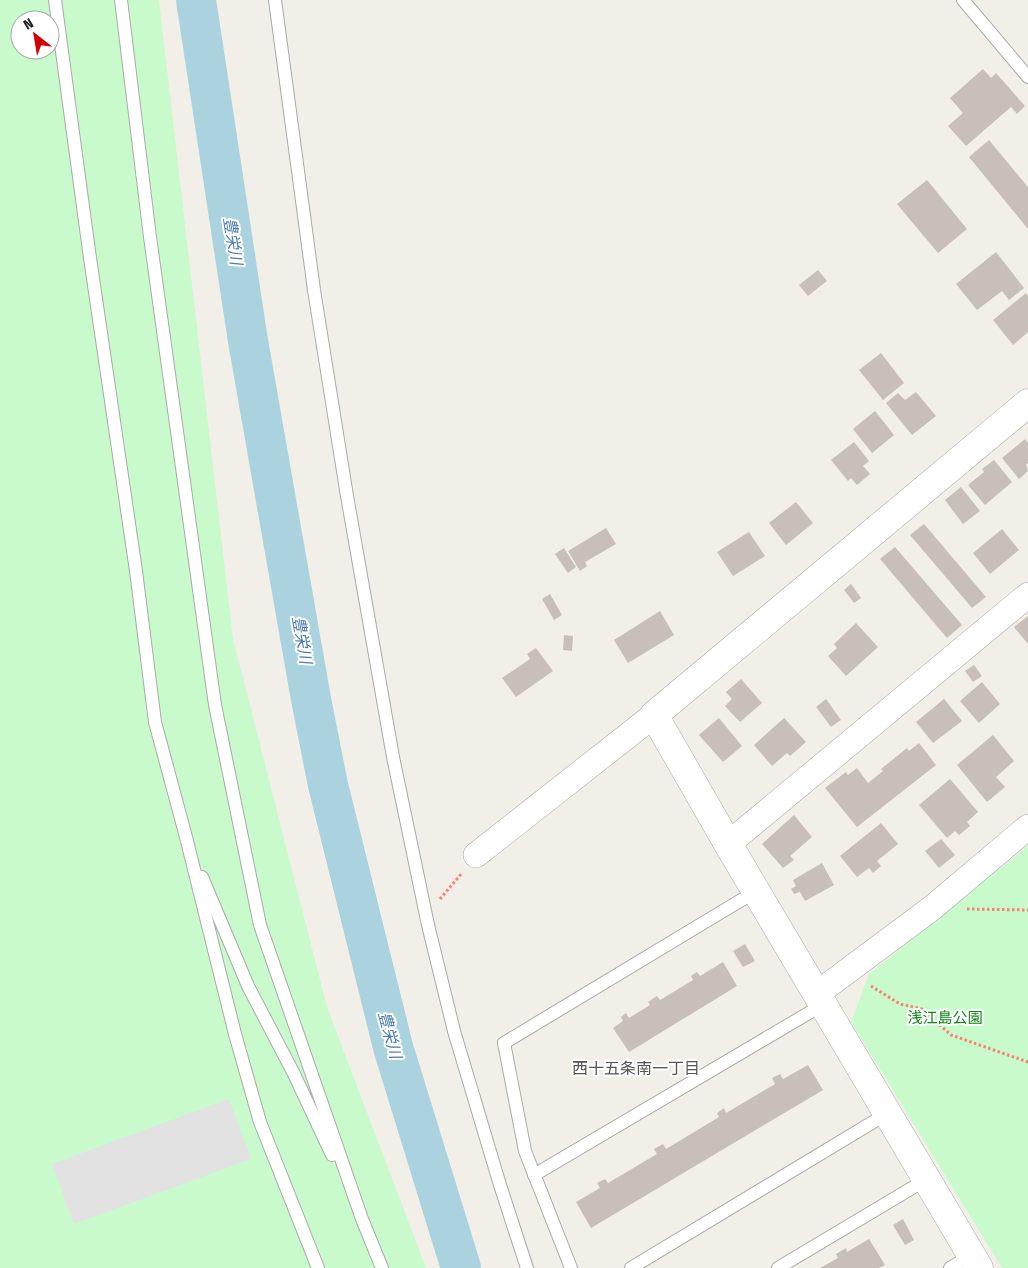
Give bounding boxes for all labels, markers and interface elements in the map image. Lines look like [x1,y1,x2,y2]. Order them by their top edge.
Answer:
north arrow [10,10,60,60]
text: N [21,15,37,34]
water label: 豊栄川 [220,216,246,268]
water label: 豊栄川 [288,615,316,667]
water label: 豊栄川 [375,1009,406,1063]
park label: 浅江島公園 [907,1009,983,1027]
district label: 西十五条南一丁目 [572,1059,700,1078]

